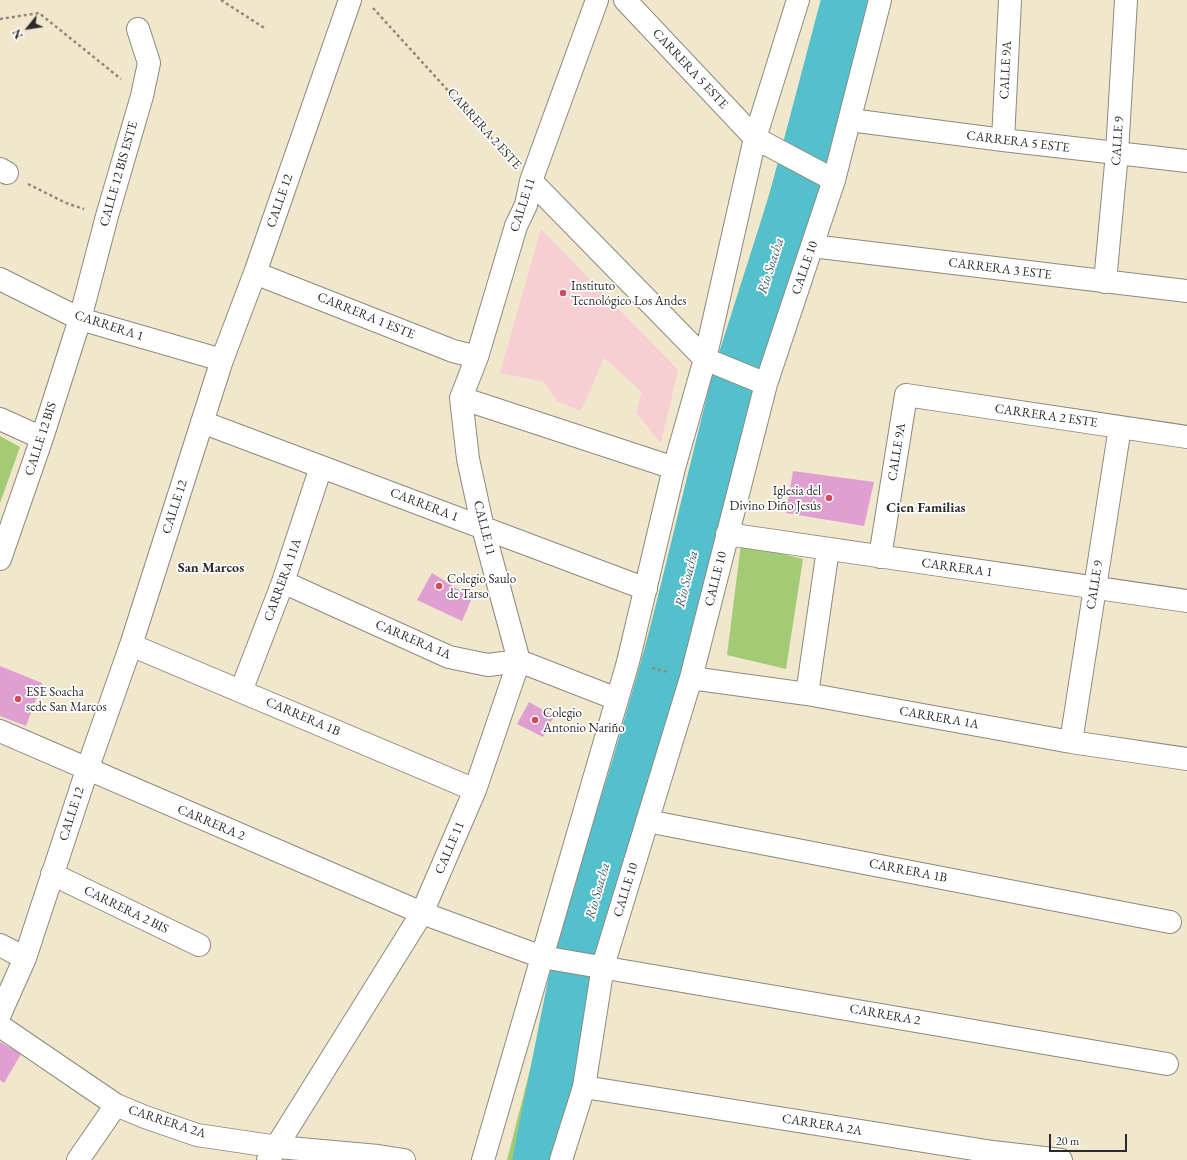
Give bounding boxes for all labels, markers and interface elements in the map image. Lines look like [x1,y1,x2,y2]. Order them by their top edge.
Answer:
north arrow [8,8,48,48]
street label: CARRERA 5 ESTE [649,26,731,112]
text: N [9,27,26,41]
street label: CALLE 9A [997,40,1015,100]
street label: CARRERA 2 ESTE [443,85,525,173]
street label: CALLE 9 [1108,116,1128,166]
street label: CALLE 12 BIS ESTE [97,120,141,228]
street label: CARRERA 5 ESTE [966,128,1070,156]
street label: CALLE 12 [264,172,296,230]
street label: CALLE 11 [507,176,539,234]
water label: Río Soacha [754,236,788,296]
street label: CALLE 10 [789,239,821,297]
street label: CARRERA 3 ESTE [948,255,1052,283]
place label: Instituto Tecnológico Los Andes [571,278,686,309]
marker: Instituto Tecnológico Los Andes [558,288,568,298]
street label: CARRERA 1 ESTE [315,289,417,343]
street label: CARRERA 1 [72,308,146,344]
street label: CALLE 12 BIS [22,400,60,478]
street label: CARRERA 2 ESTE [994,401,1098,431]
street label: CALLE 9A [885,422,909,482]
street label: CALLE 12 [159,478,191,536]
place label: Iglesia del Divino Diño Jesús [730,483,821,514]
street label: CARRERA 1 [388,485,460,525]
marker: Iglesia del Divino Diño Jesús [824,493,834,503]
street label: CALLE 11 [470,499,498,557]
district label: Cien Familias [886,500,966,516]
street label: CARRERA 11A [261,536,305,624]
water label: Río Soacha [672,549,702,609]
street label: CALLE 10 [702,550,730,608]
street label: CARRERA 1 [920,555,994,581]
street label: CALLE 9 [1083,559,1107,611]
district label: San Marcos [178,560,244,576]
place label: Colegio Saulo de Tarso [447,571,516,602]
marker: Colegio Saulo de Tarso [434,581,444,591]
street label: CARRERA 1A [373,617,453,663]
place label: ESE Soacha sede San Marcos [26,684,107,715]
marker: ESE Soacha sede San Marcos [13,694,23,704]
street label: CARRERA 1B [263,694,343,740]
street label: CARRERA 1A [898,703,980,733]
place label: Colegio Antonio Nariño [543,705,625,736]
marker: Colegio Antonio Nariño [530,715,540,725]
street label: CALLE 12 [56,785,88,843]
street label: CARRERA 2 [175,802,247,844]
street label: CALLE 11 [432,819,468,877]
street label: CARRERA 1B [868,856,948,886]
water label: Río Soacha [582,861,614,921]
street label: CALLE 10 [610,861,642,919]
street label: CARRERA 2 BIS [81,883,171,937]
street label: CARRERA 2 [848,1001,922,1029]
street label: CARRERA 2A [126,1102,208,1142]
street label: CARRERA 2A [781,1111,863,1139]
scale bar [1051,1126,1129,1152]
text: 20 m [1056,1133,1079,1149]

